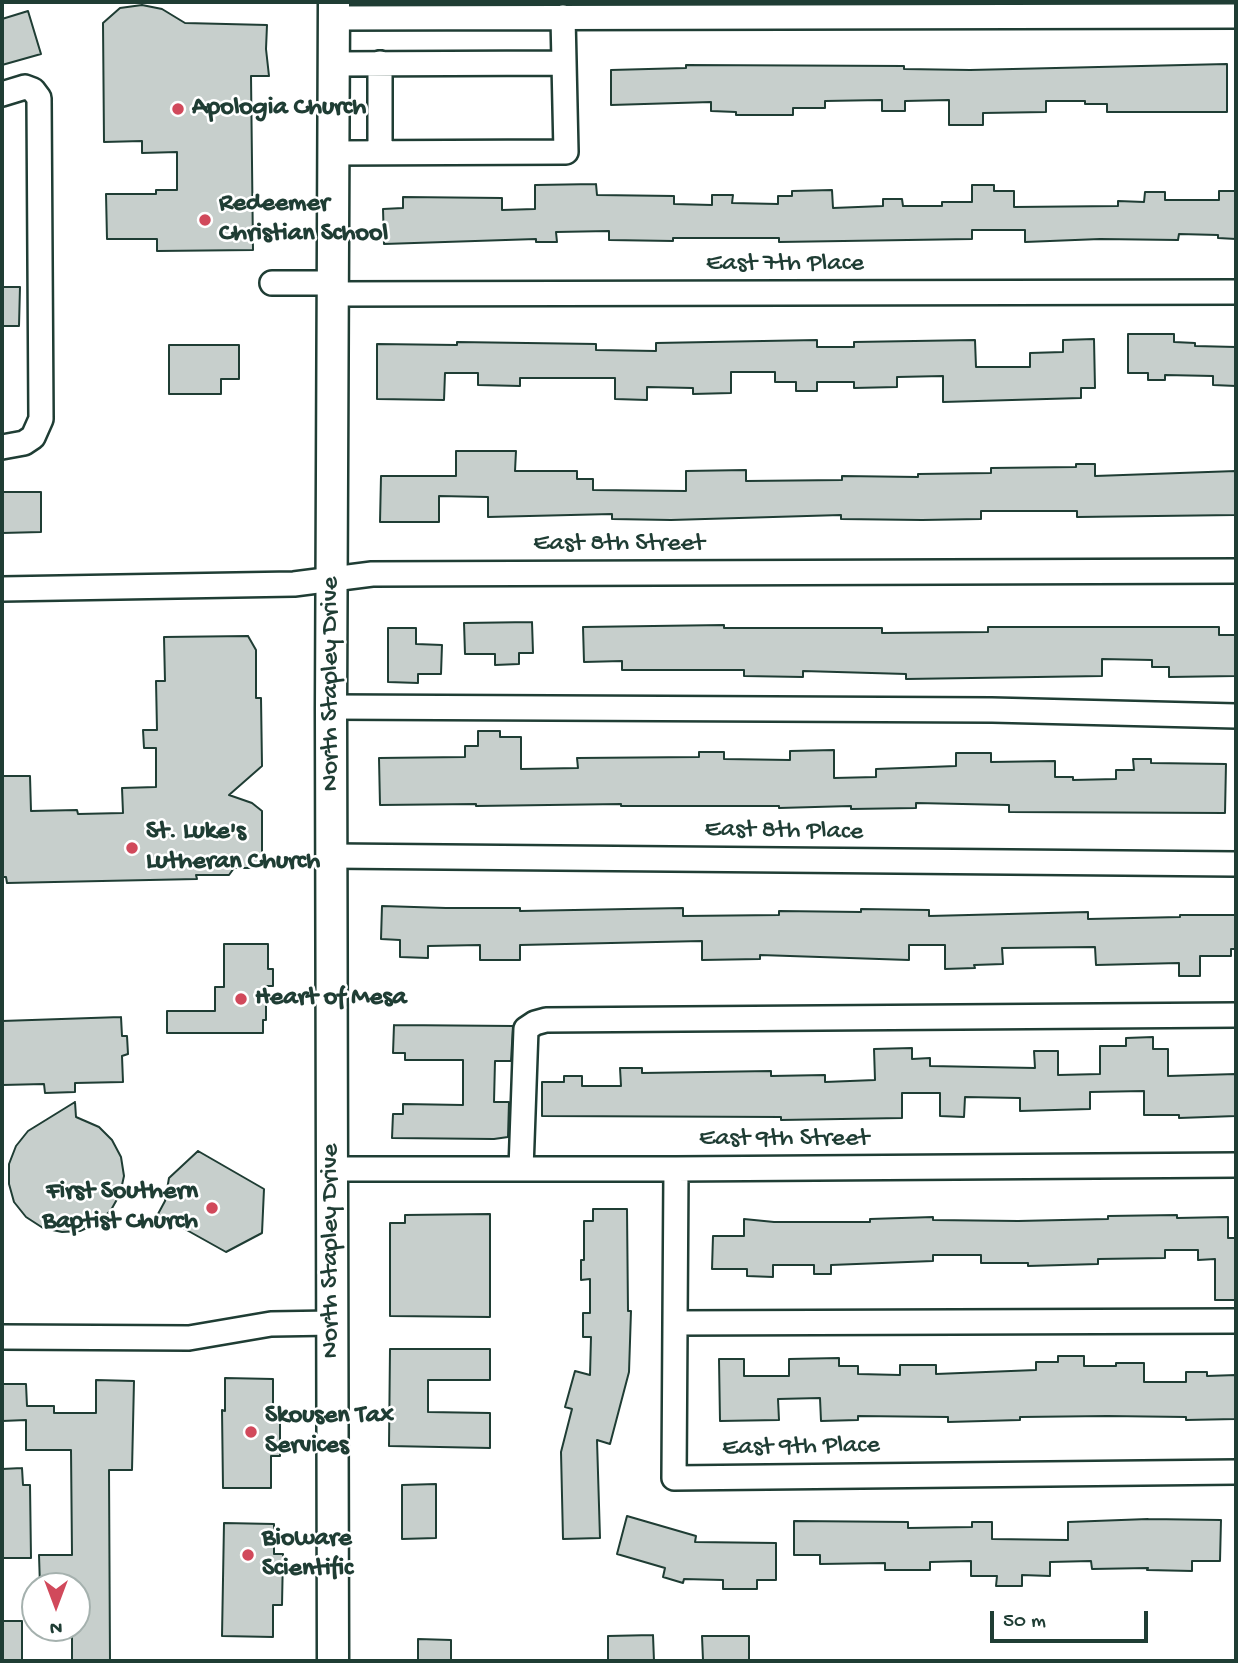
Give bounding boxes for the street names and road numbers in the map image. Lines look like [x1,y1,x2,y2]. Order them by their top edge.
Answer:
street label: East 7th Place [706,249,864,281]
street label: East 8th Street [533,529,705,561]
street label: North Stapley Drive [316,576,348,792]
street label: East 8th Place [704,815,864,849]
street label: East 9th Street [699,1124,869,1156]
street label: North Stapley Drive [316,1143,348,1359]
street label: East 9th Place [722,1431,880,1465]

